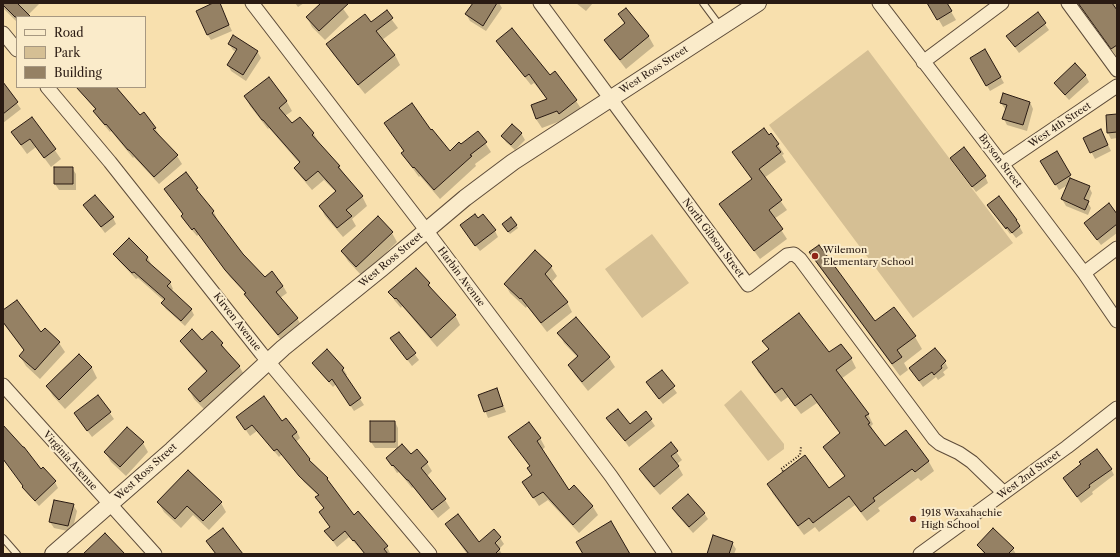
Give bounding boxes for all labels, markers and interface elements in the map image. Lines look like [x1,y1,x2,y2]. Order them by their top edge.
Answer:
legend [16,16,146,88]
text: Road [54,25,84,40]
street label: West Ross Street [617,43,691,97]
text: Park [54,45,80,60]
text: Building [54,65,102,80]
street label: West 4th Street [1026,100,1094,150]
street label: Bryson Street [976,132,1024,190]
street label: North Gibson Street [679,196,747,280]
street label: West Ross Street [357,230,425,290]
place label: Wilemon Elementary School [823,244,914,268]
street label: Harbin Avenue [435,245,487,309]
marker: Wilemon Elementary School [810,251,820,261]
street label: Kirven Avenue [211,291,263,353]
street label: Virginia Avenue [40,429,100,493]
street label: West Ross Street [113,441,179,503]
street label: West 2nd Street [995,448,1063,502]
place label: 1918 Waxahachie High School [921,507,1002,530]
marker: 1918 Waxahachie High School [908,514,918,524]

